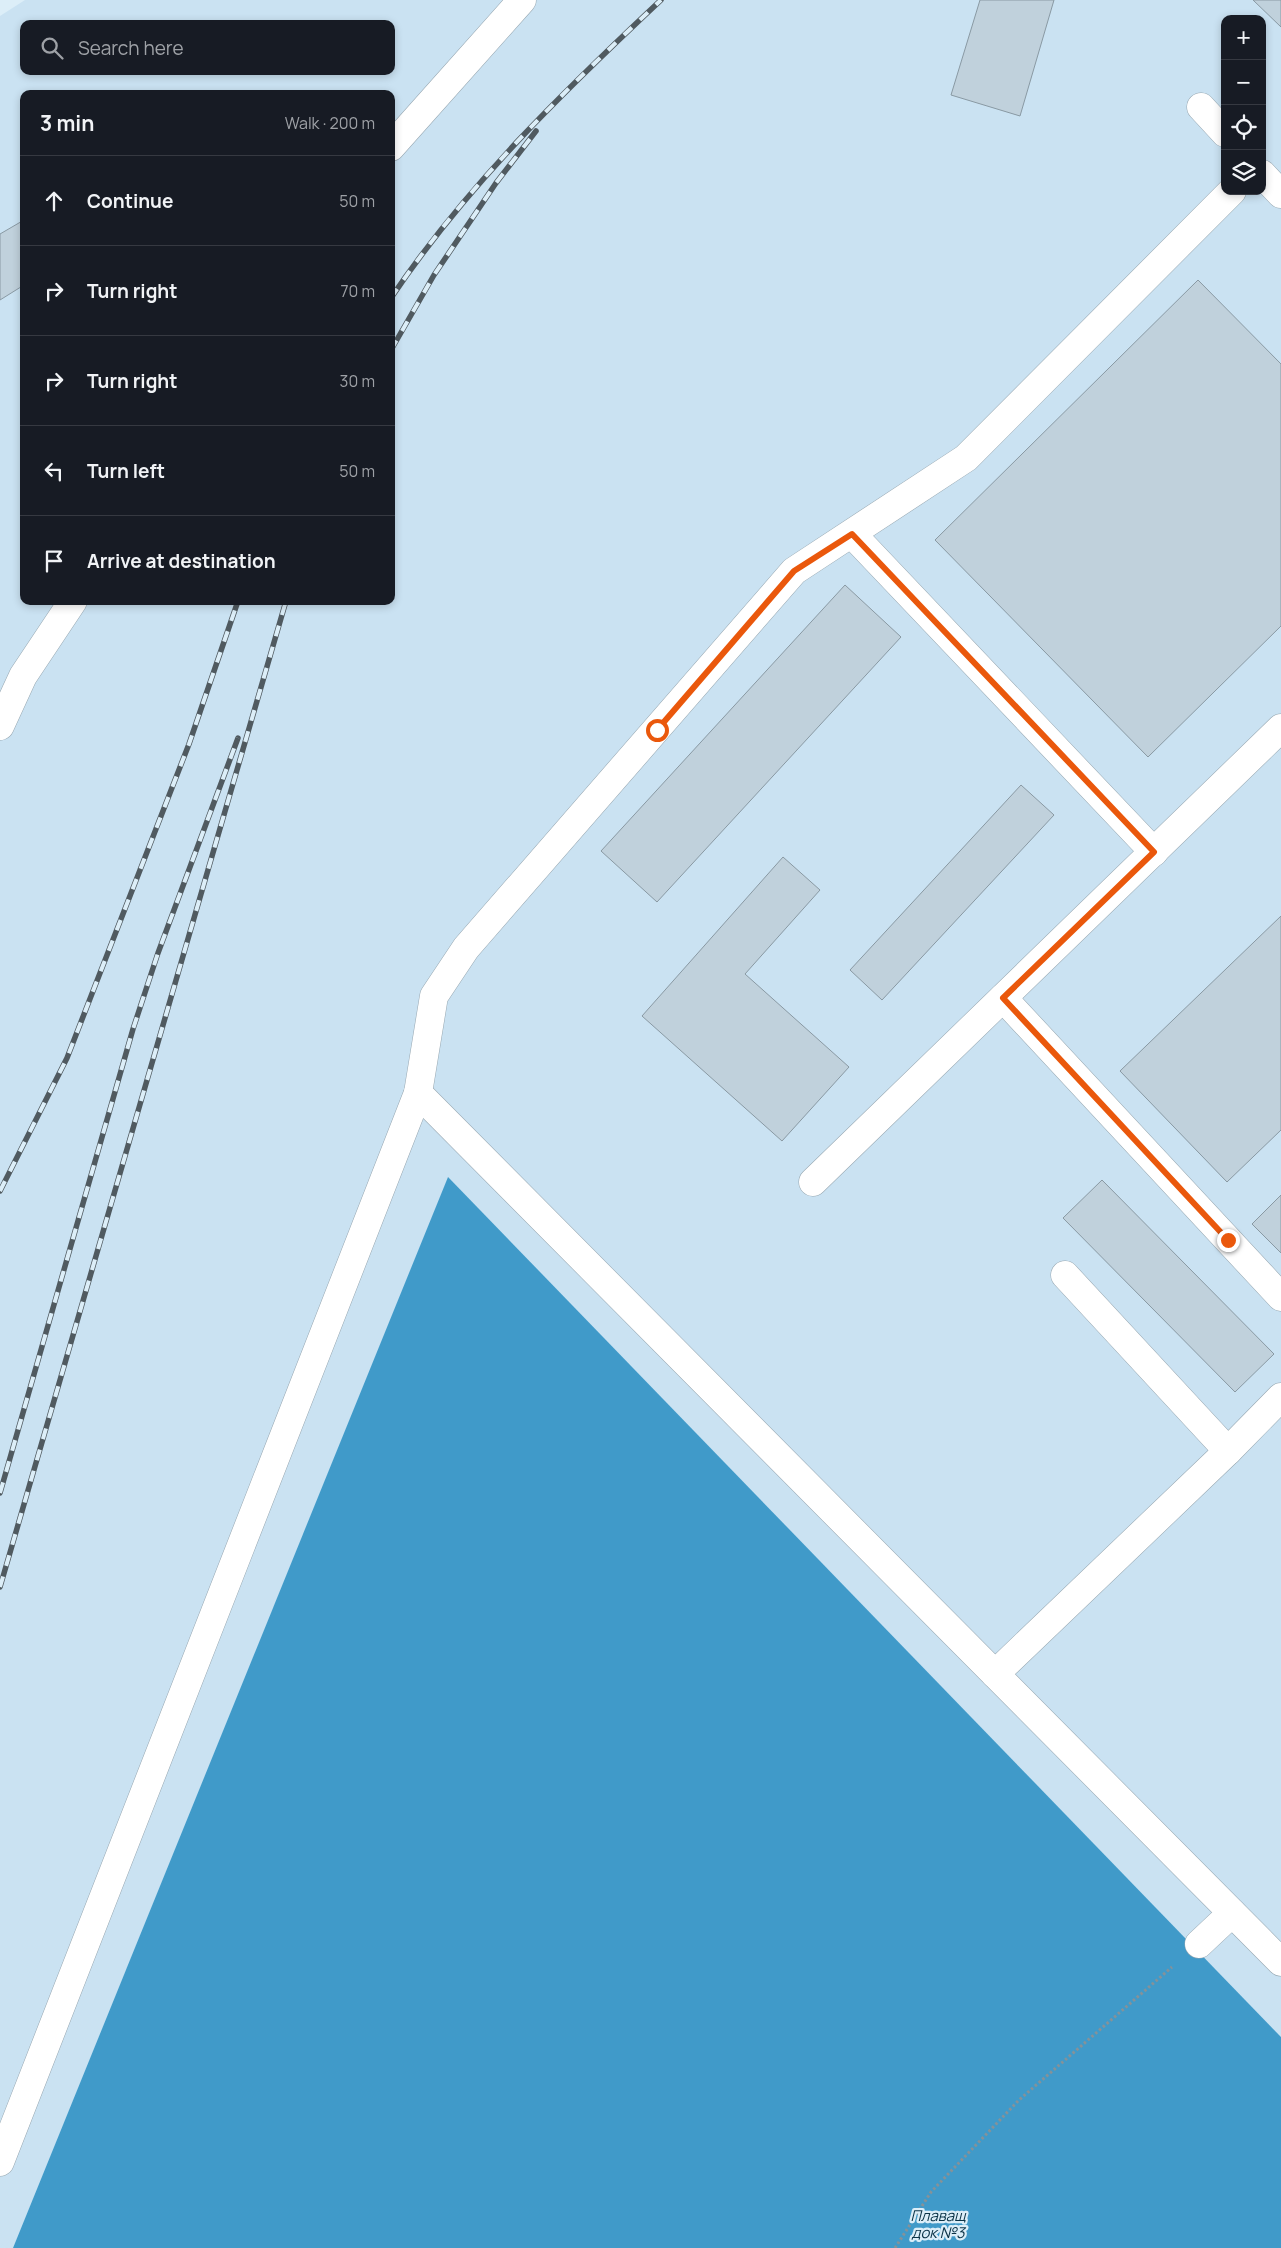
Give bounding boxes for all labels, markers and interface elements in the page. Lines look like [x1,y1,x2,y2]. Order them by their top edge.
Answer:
map controls [1221,15,1266,195]
button: + [1221,15,1266,60]
search box [20,20,395,75]
icon: search [38,34,66,62]
text: Search here [78,35,184,61]
button: − [1221,60,1266,105]
button: locate [1221,105,1266,150]
text: 3 min [40,109,94,137]
text: Walk · 200 m [285,112,375,134]
button: layers [1221,150,1266,195]
icon: ahead [40,187,68,215]
text: Continue [87,188,173,214]
text: 50 m [339,190,375,212]
icon: right [40,277,68,305]
text: Turn right [87,278,177,304]
text: 70 m [340,280,375,302]
icon: right [40,367,68,395]
text: Turn right [87,368,177,394]
text: 30 m [340,370,375,392]
icon: left [40,457,68,485]
text: Turn left [87,458,165,484]
text: 50 m [339,460,375,482]
icon: arrive [40,547,68,575]
text: Arrive at destination [87,548,276,574]
route start [646,719,669,742]
route end [1217,1229,1240,1252]
water label: Плаващ док №3 [910,2205,967,2243]

